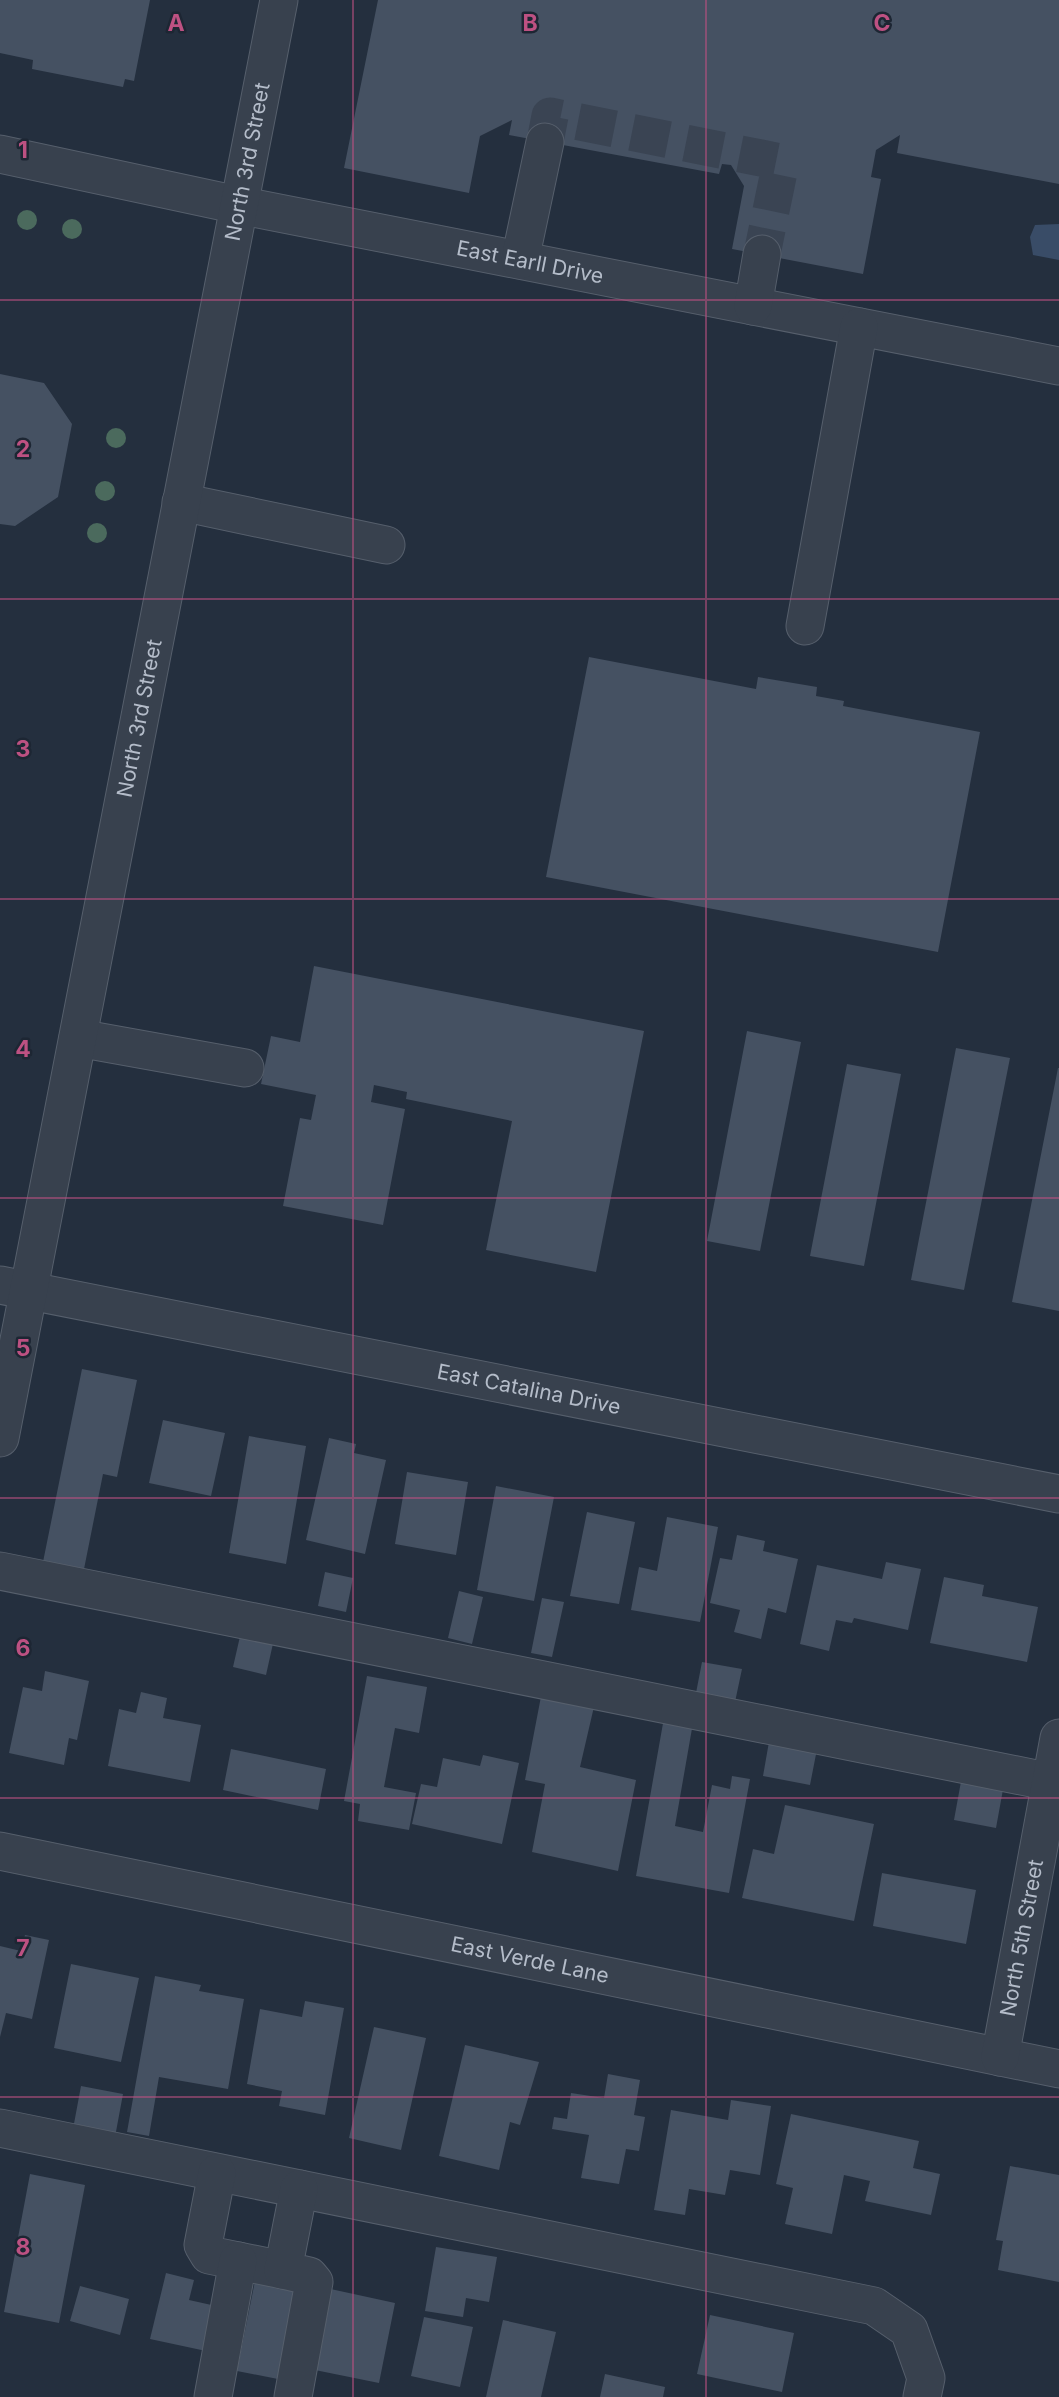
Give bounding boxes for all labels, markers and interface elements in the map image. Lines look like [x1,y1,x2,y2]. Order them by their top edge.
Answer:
text: A [167,9,185,37]
text: B [522,9,538,37]
text: C [873,9,891,37]
street label: North 3rd Street [220,80,275,243]
text: 1 [18,136,28,164]
street label: East Earll Drive [455,235,606,288]
text: 2 [16,435,30,463]
street label: North 3rd Street [112,637,167,799]
text: 3 [16,735,30,763]
text: 4 [15,1035,31,1063]
text: 5 [16,1334,30,1362]
street label: East Catalina Drive [435,1359,623,1419]
text: 6 [16,1634,30,1662]
street label: North 5th Street [995,1857,1048,2018]
street label: East Verde Lane [449,1931,611,1988]
text: 7 [16,1934,30,1962]
text: 8 [16,2233,30,2261]

